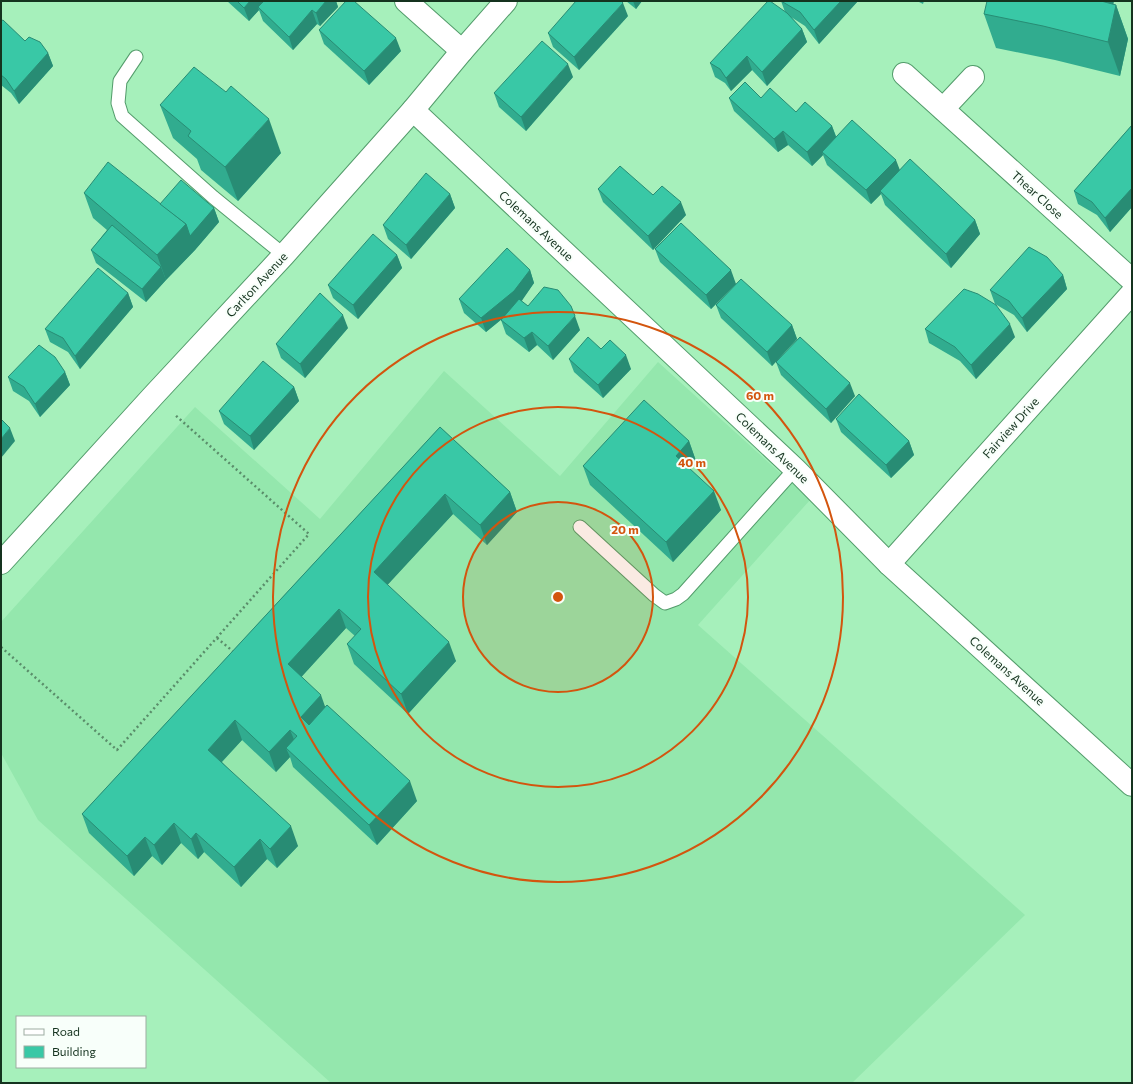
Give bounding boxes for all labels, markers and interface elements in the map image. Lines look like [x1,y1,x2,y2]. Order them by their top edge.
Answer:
street label: Thear Close [1009,168,1066,221]
street label: Colemans Avenue [497,187,577,263]
street label: Carlton Avenue [223,249,290,320]
text: 60 m [746,388,774,402]
street label: Fairview Drive [979,394,1041,461]
street label: Colemans Avenue [733,409,812,486]
text: 40 m [678,455,706,469]
text: 20 m [611,522,639,536]
centre of rings [551,590,565,604]
street label: Colemans Avenue [967,633,1048,708]
legend [16,1016,146,1068]
text: Road [52,1024,80,1038]
text: Building [52,1044,96,1058]

